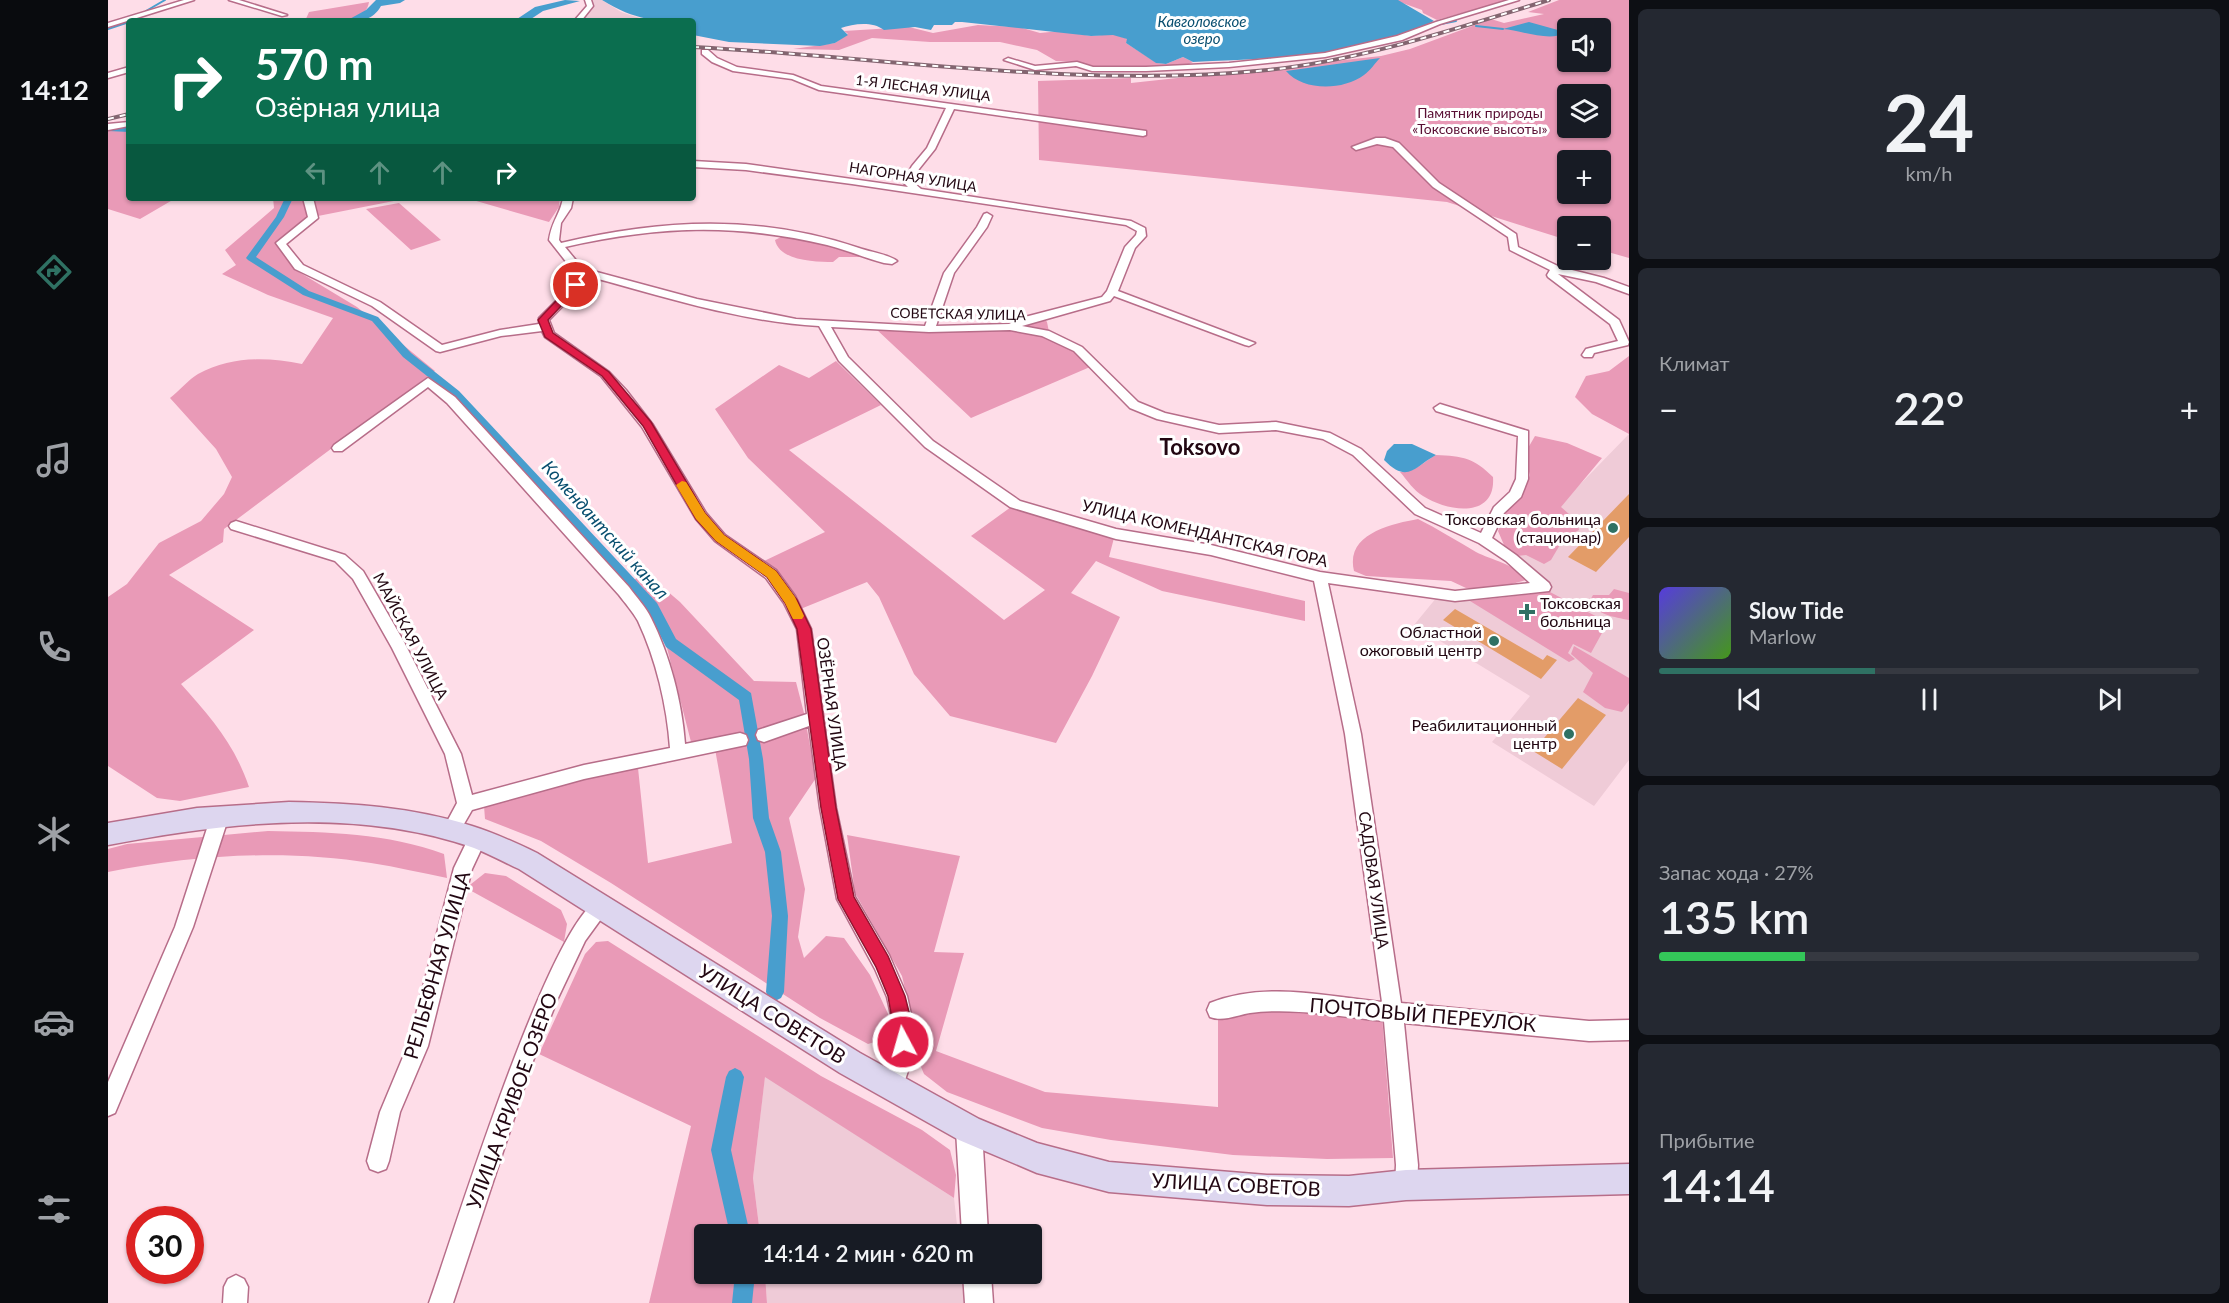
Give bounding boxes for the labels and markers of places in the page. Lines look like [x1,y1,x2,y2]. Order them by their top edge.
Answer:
pin [550,259,601,310]
place label: Токсовская больница (стационар) [1445,509,1601,546]
marker: Токсовская больница (стационар) [1606,521,1620,535]
place label: Токсовская больница [1540,593,1621,630]
marker: Токсовская больница [1518,603,1536,621]
place label: Областной ожоговый центр [1360,622,1482,659]
marker: Областной ожоговый центр [1487,634,1501,648]
place label: Реабилитационный центр [1412,715,1557,752]
marker: Реабилитационный центр [1562,727,1576,741]

